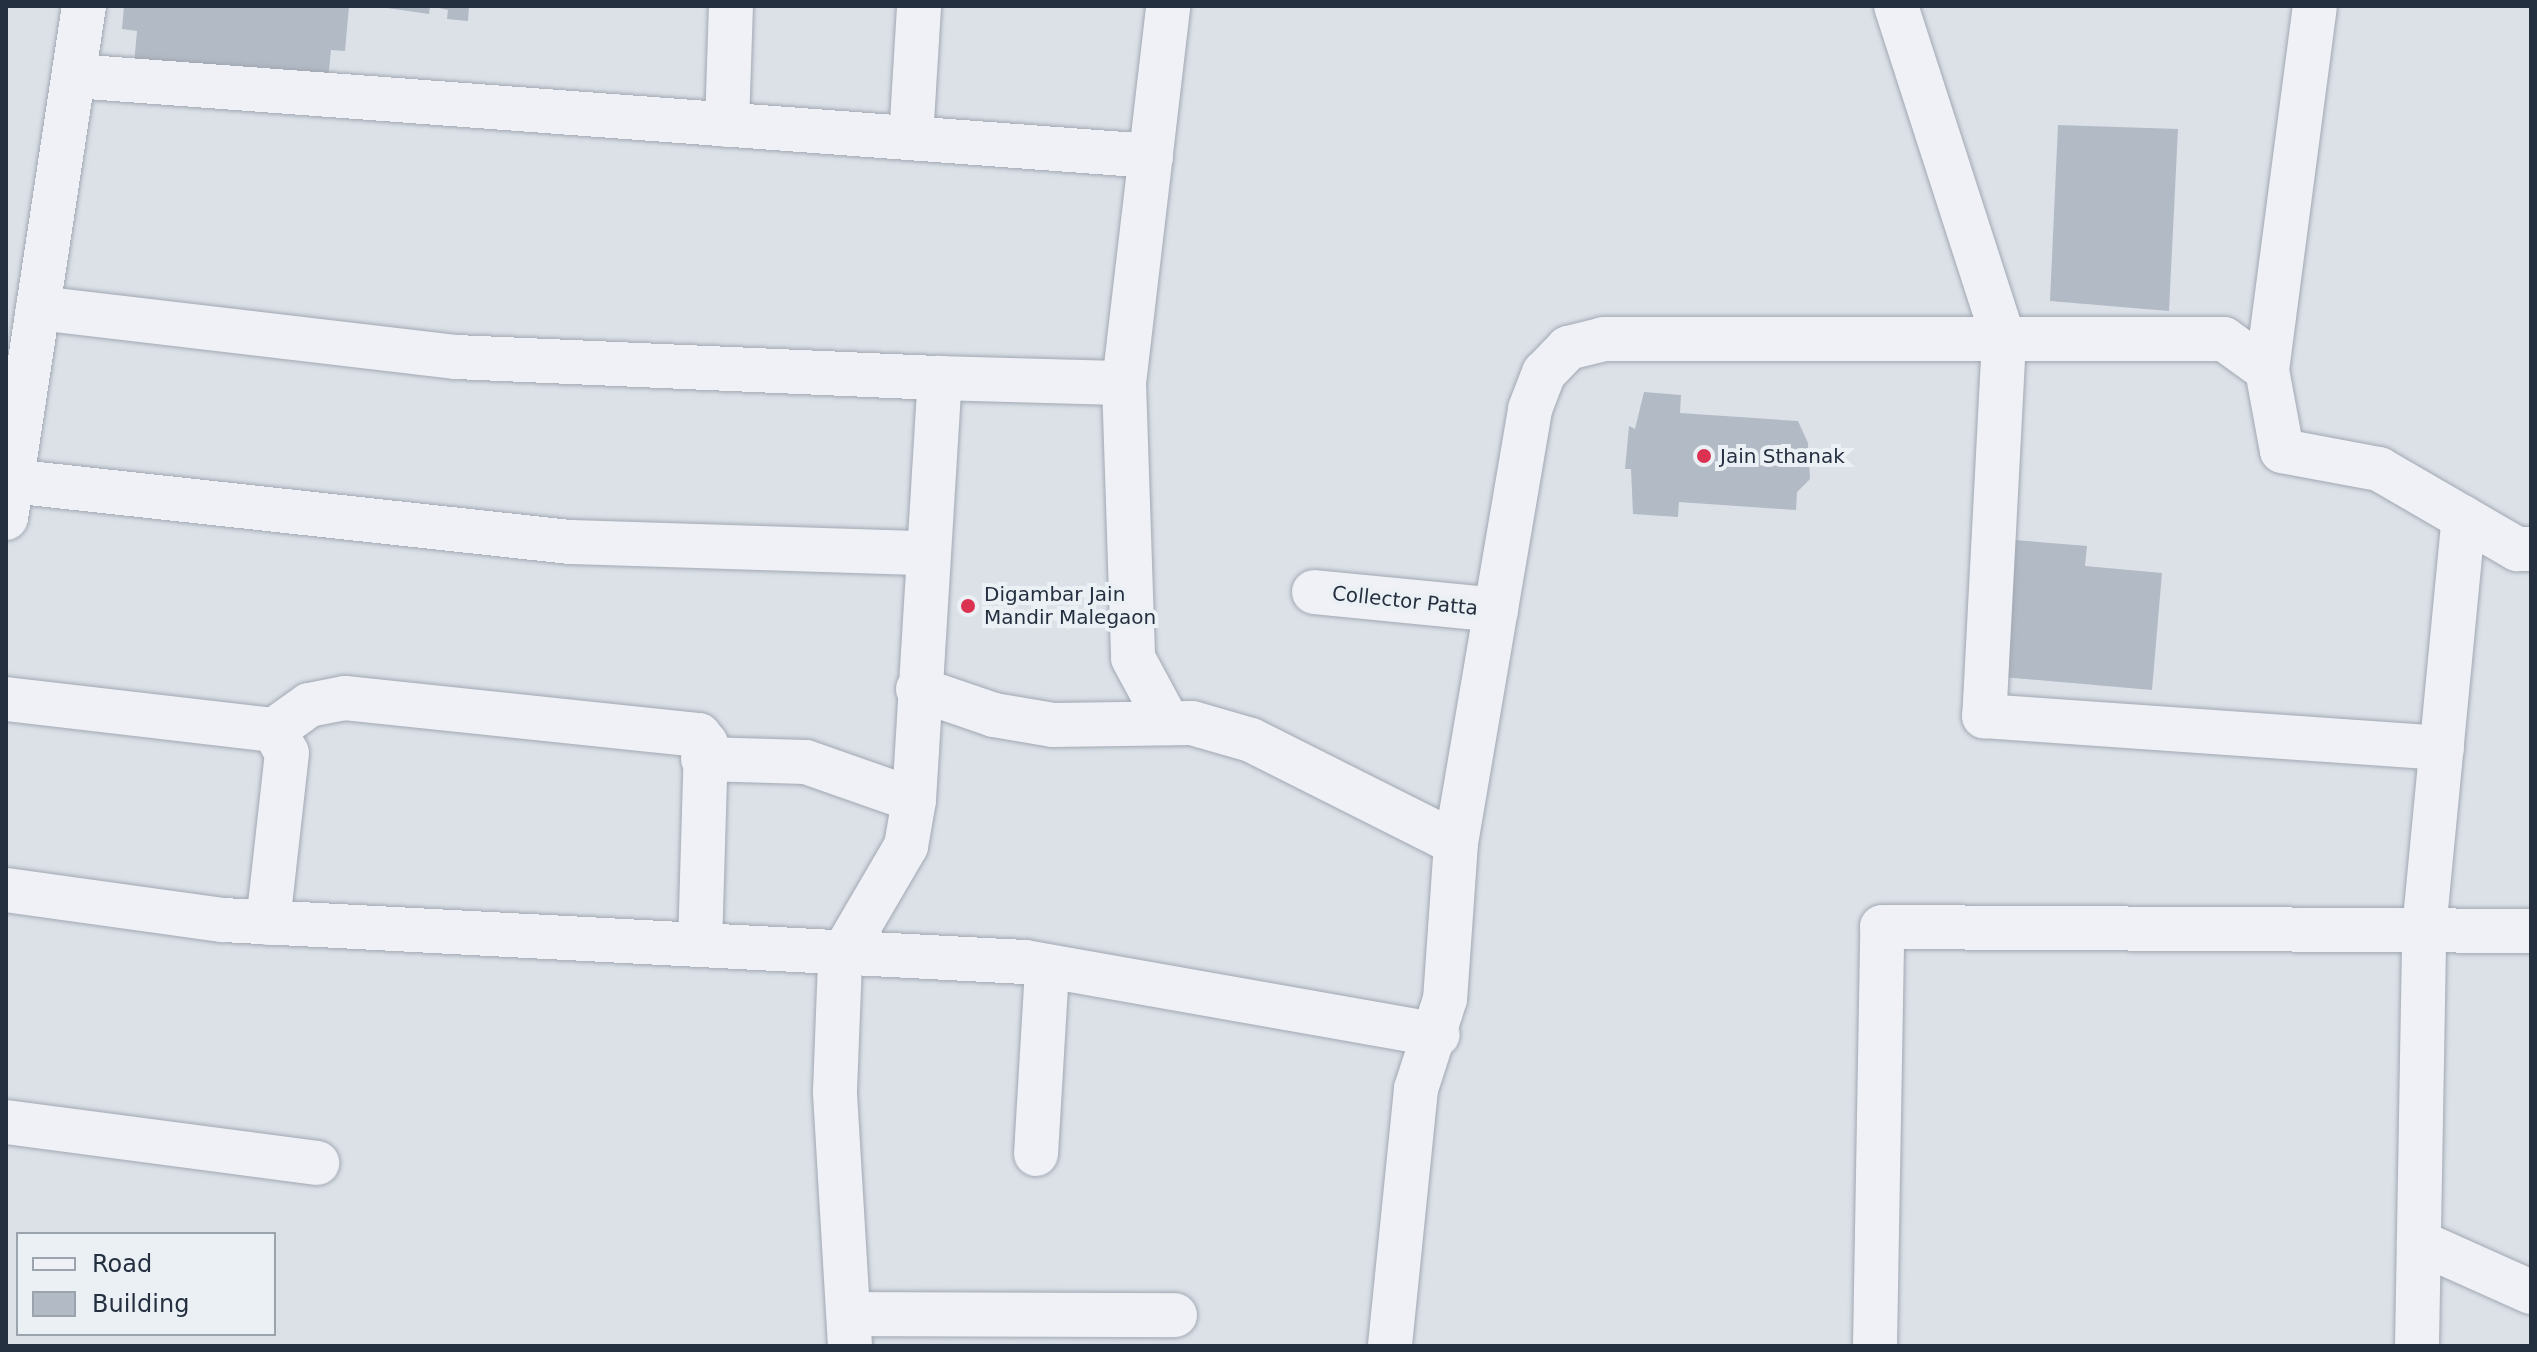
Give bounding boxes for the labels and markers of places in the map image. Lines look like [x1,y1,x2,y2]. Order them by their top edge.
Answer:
place label: Jain Sthanak [1720,444,1845,468]
marker: Jain Sthanak [1695,447,1713,465]
place label: Digambar Jain Mandir Malegaon [984,582,1156,629]
marker: Digambar Jain Mandir Malegaon [959,597,977,615]

